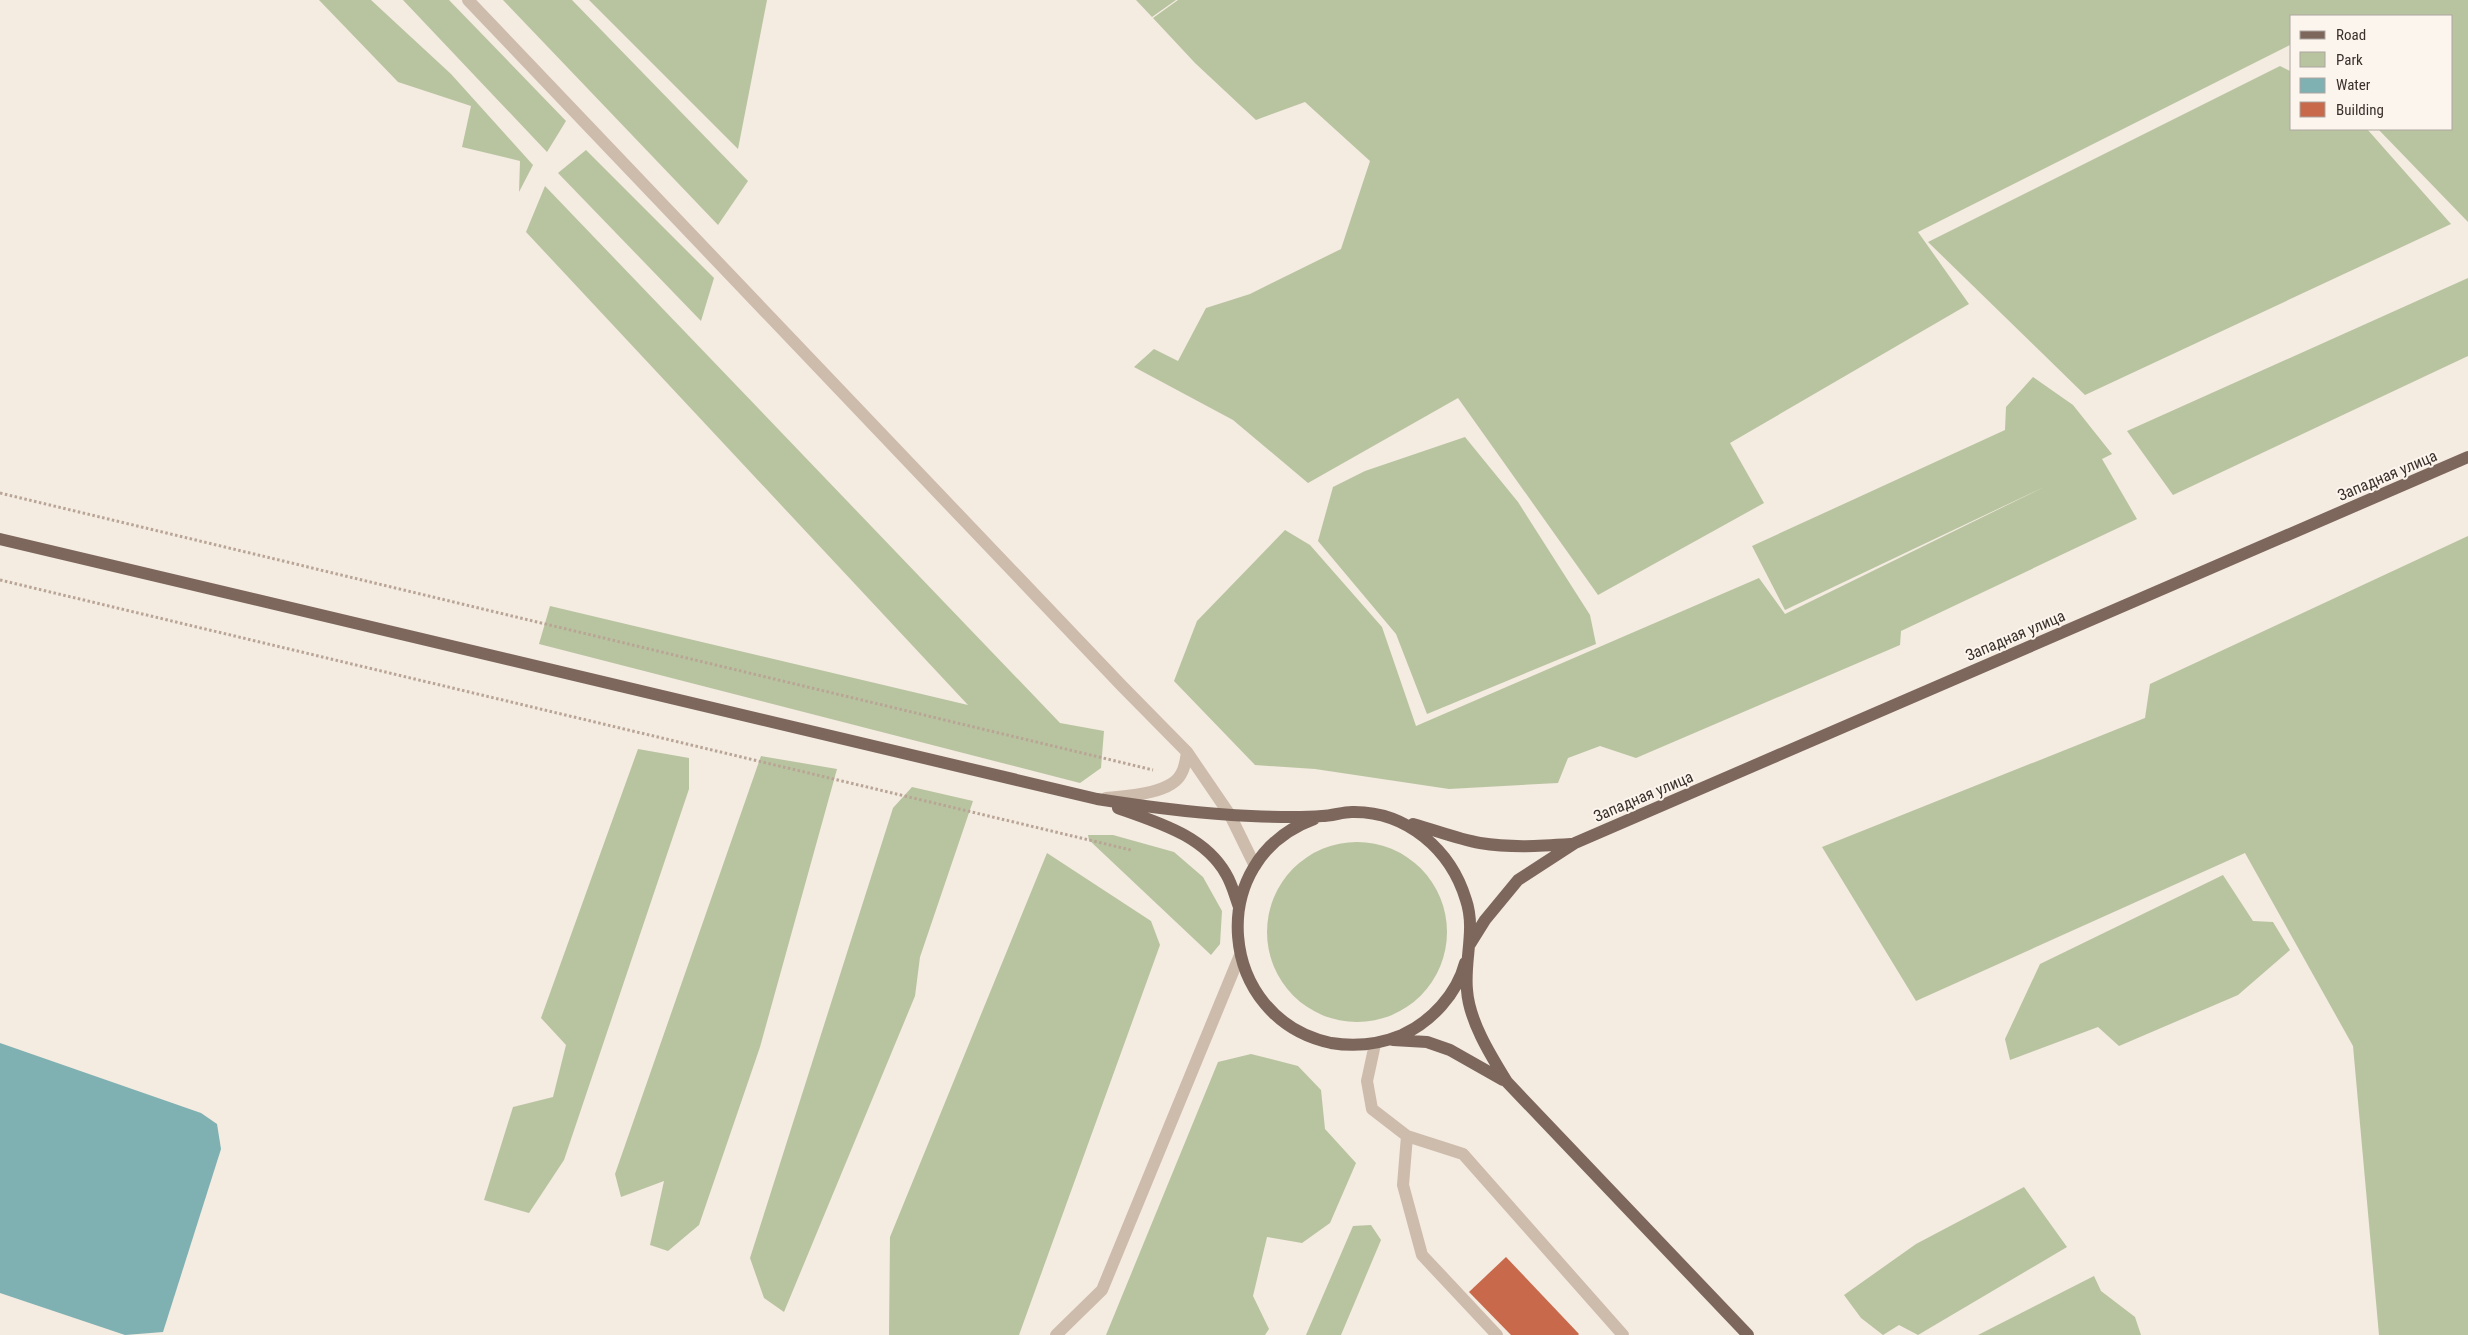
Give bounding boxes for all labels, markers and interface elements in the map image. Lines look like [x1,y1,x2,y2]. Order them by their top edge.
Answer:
legend [2290,15,2453,130]
text: Road [2336,26,2366,44]
text: Park [2336,51,2363,69]
text: Water [2336,76,2371,94]
text: Building [2336,101,2384,119]
street label: Западная улица [2335,446,2440,505]
street label: Западная улица [1963,606,2068,665]
street label: Западная улица [1591,767,1696,826]

